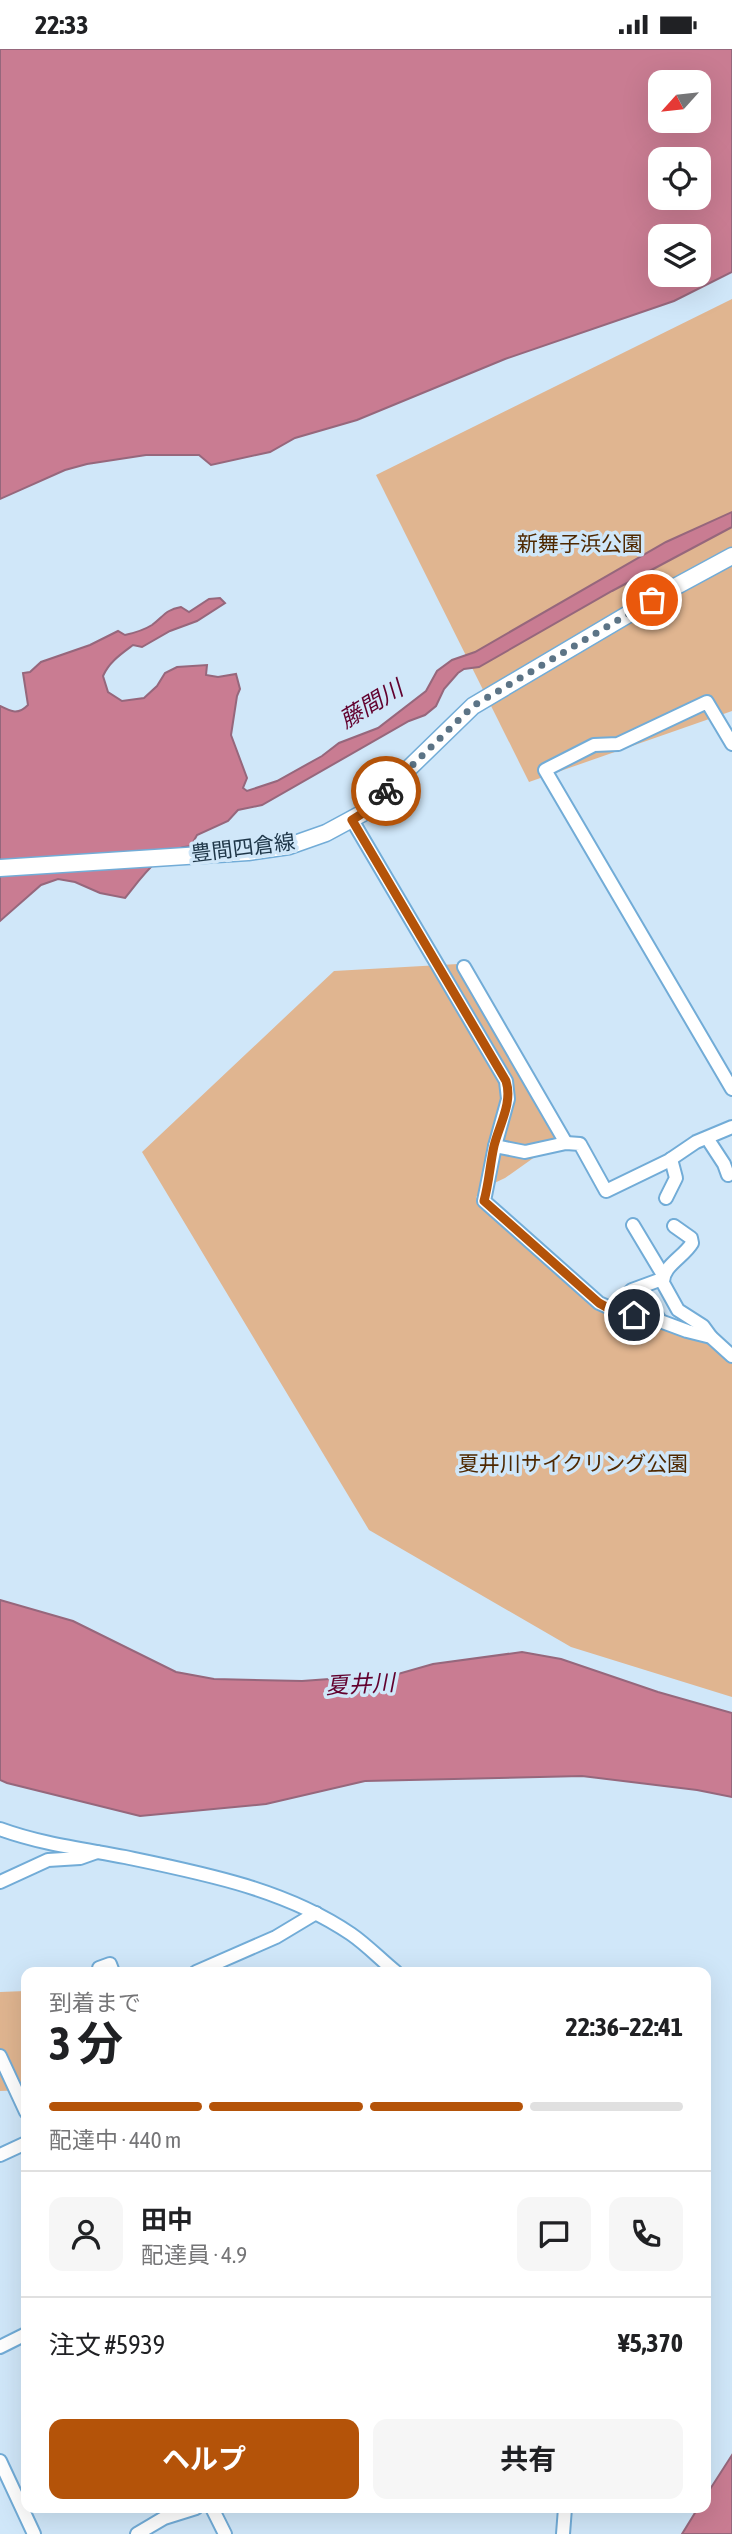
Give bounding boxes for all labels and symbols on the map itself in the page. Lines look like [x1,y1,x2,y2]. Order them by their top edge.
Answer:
north arrow [648,70,710,133]
park label: 新舞子浜公園 [517,531,643,555]
pin [622,570,682,630]
water label: 藤間川 [335,674,410,733]
courier [351,756,421,826]
street label: 豊間四倉線 [189,829,296,865]
pin [604,1285,664,1345]
park label: 夏井川サイクリング公園 [458,1451,688,1475]
water label: 夏井川 [325,1669,398,1699]

